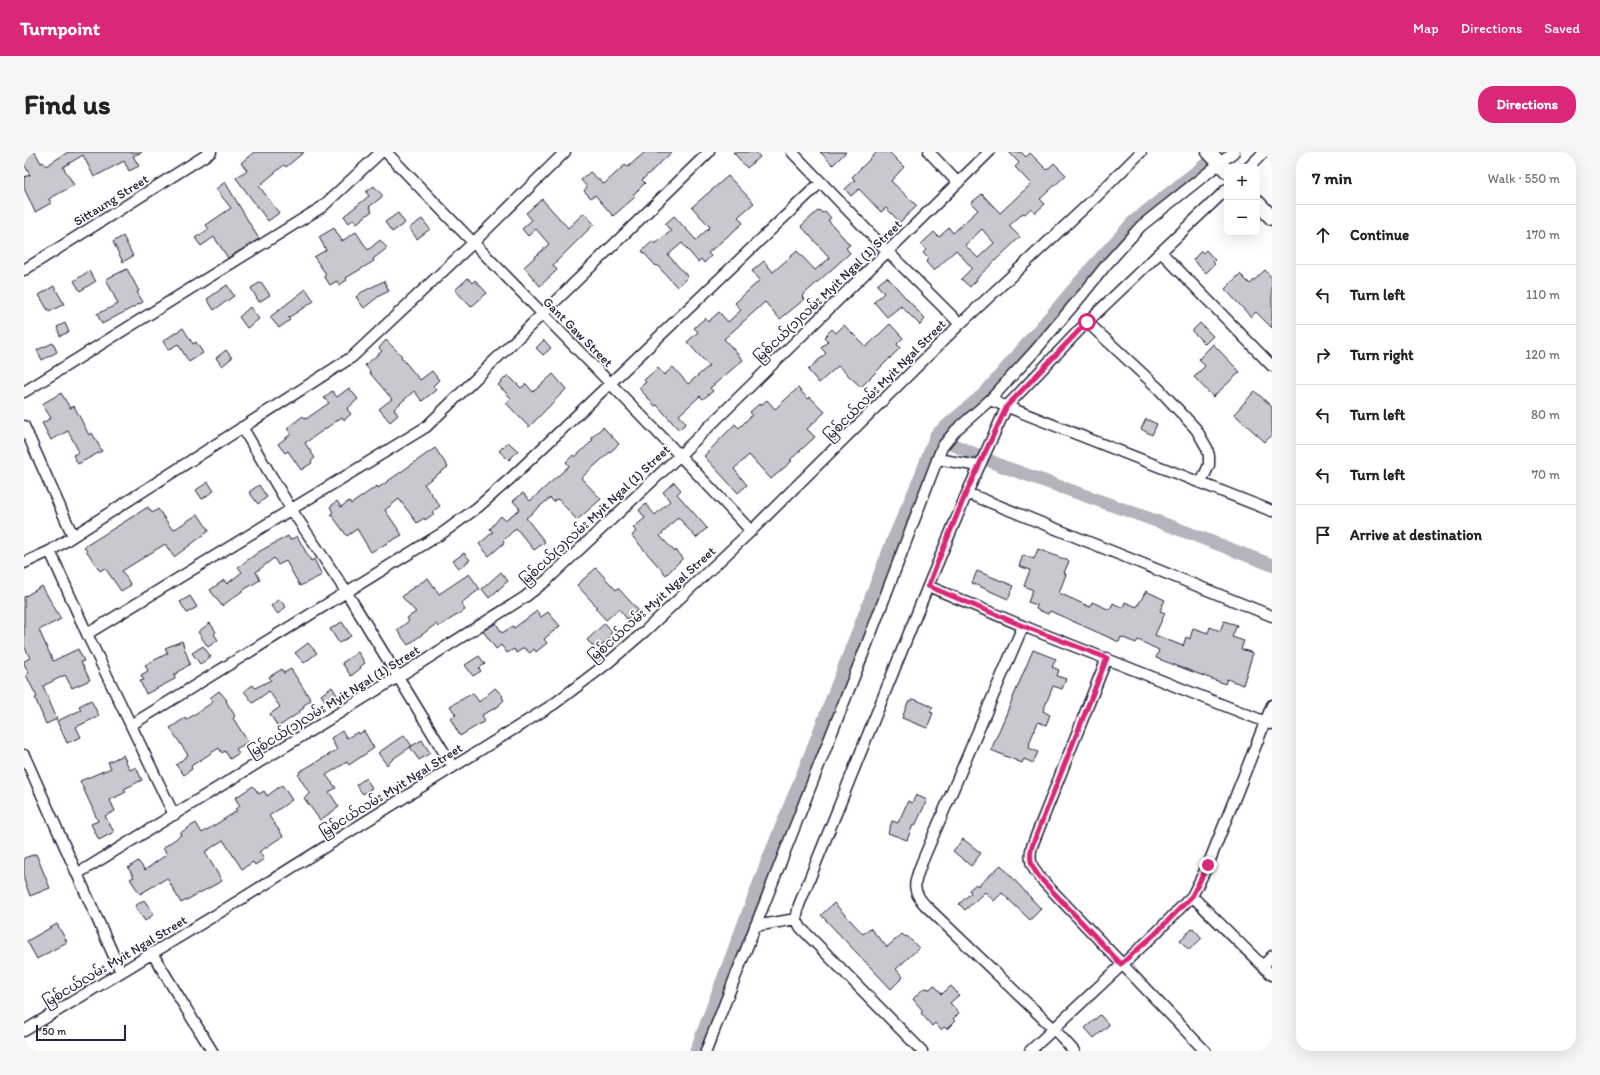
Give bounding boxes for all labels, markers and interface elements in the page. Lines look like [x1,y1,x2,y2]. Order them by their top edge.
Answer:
text: Turnpoint [20,17,100,40]
text: Map [1413,20,1439,37]
text: Directions [1461,20,1522,37]
text: Saved [1544,20,1580,37]
button: Directions [1478,86,1576,123]
text: Find us [24,87,111,121]
map controls [1224,164,1260,236]
button: + [1224,164,1260,200]
text: 7 min [1312,168,1352,188]
street label: Sittaung Street [71,171,151,229]
text: Walk · 550 m [1488,171,1560,186]
button: − [1224,200,1260,236]
street label: မြစ်ငယ်(၁)လမ်း Myit Ngal (1) Street [751,216,907,368]
icon: ahead [1312,224,1334,246]
text: Continue [1350,226,1409,244]
text: 170 m [1526,227,1560,242]
icon: left [1312,284,1334,306]
text: Turn left [1350,286,1405,304]
text: 110 m [1526,287,1560,302]
street label: Gant Gaw Street [540,294,616,370]
route start [1078,313,1096,331]
street label: မြစ်ငယ်လမ်း Myit Ngal Street [821,316,951,446]
icon: right [1312,344,1334,366]
text: Turn right [1350,346,1414,364]
text: 120 m [1525,347,1560,362]
icon: left [1312,404,1334,426]
text: Turn left [1350,406,1405,424]
text: 80 m [1531,407,1560,422]
street label: မြစ်ငယ်(၁)လမ်း Myit Ngal (1) Street [517,441,675,590]
icon: left [1312,464,1334,486]
text: Turn left [1350,466,1405,484]
text: 70 m [1532,467,1560,482]
icon: arrive [1312,524,1334,546]
text: Arrive at destination [1350,526,1482,544]
street label: မြစ်ငယ်လမ်း Myit Ngal Street [585,542,720,667]
street label: မြစ်ငယ်(၁)လမ်း Myit Ngal (1) Street [245,641,424,763]
street label: မြစ်ငယ်လမ်း Myit Ngal Street [317,739,467,843]
route end [1199,856,1217,874]
street label: မြစ်ငယ်လမ်း Myit Ngal Street [40,911,191,1012]
scale bar [36,1023,126,1042]
text: 50 m [42,1025,66,1038]

